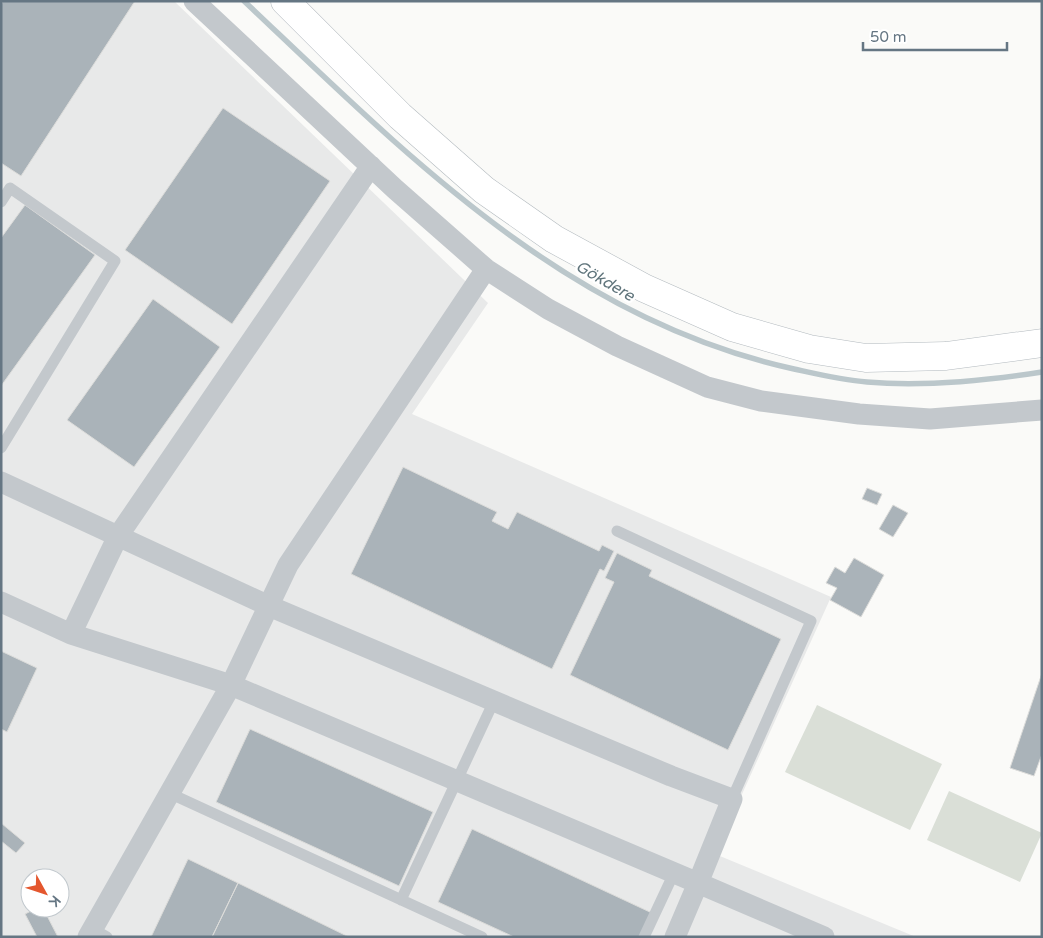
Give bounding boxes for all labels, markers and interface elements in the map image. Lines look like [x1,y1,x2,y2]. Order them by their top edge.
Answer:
scale bar [863,20,1007,52]
text: 50 m [870,28,907,46]
water label: Gökdere [572,256,639,306]
north arrow [20,868,70,918]
text: K [45,892,64,911]

